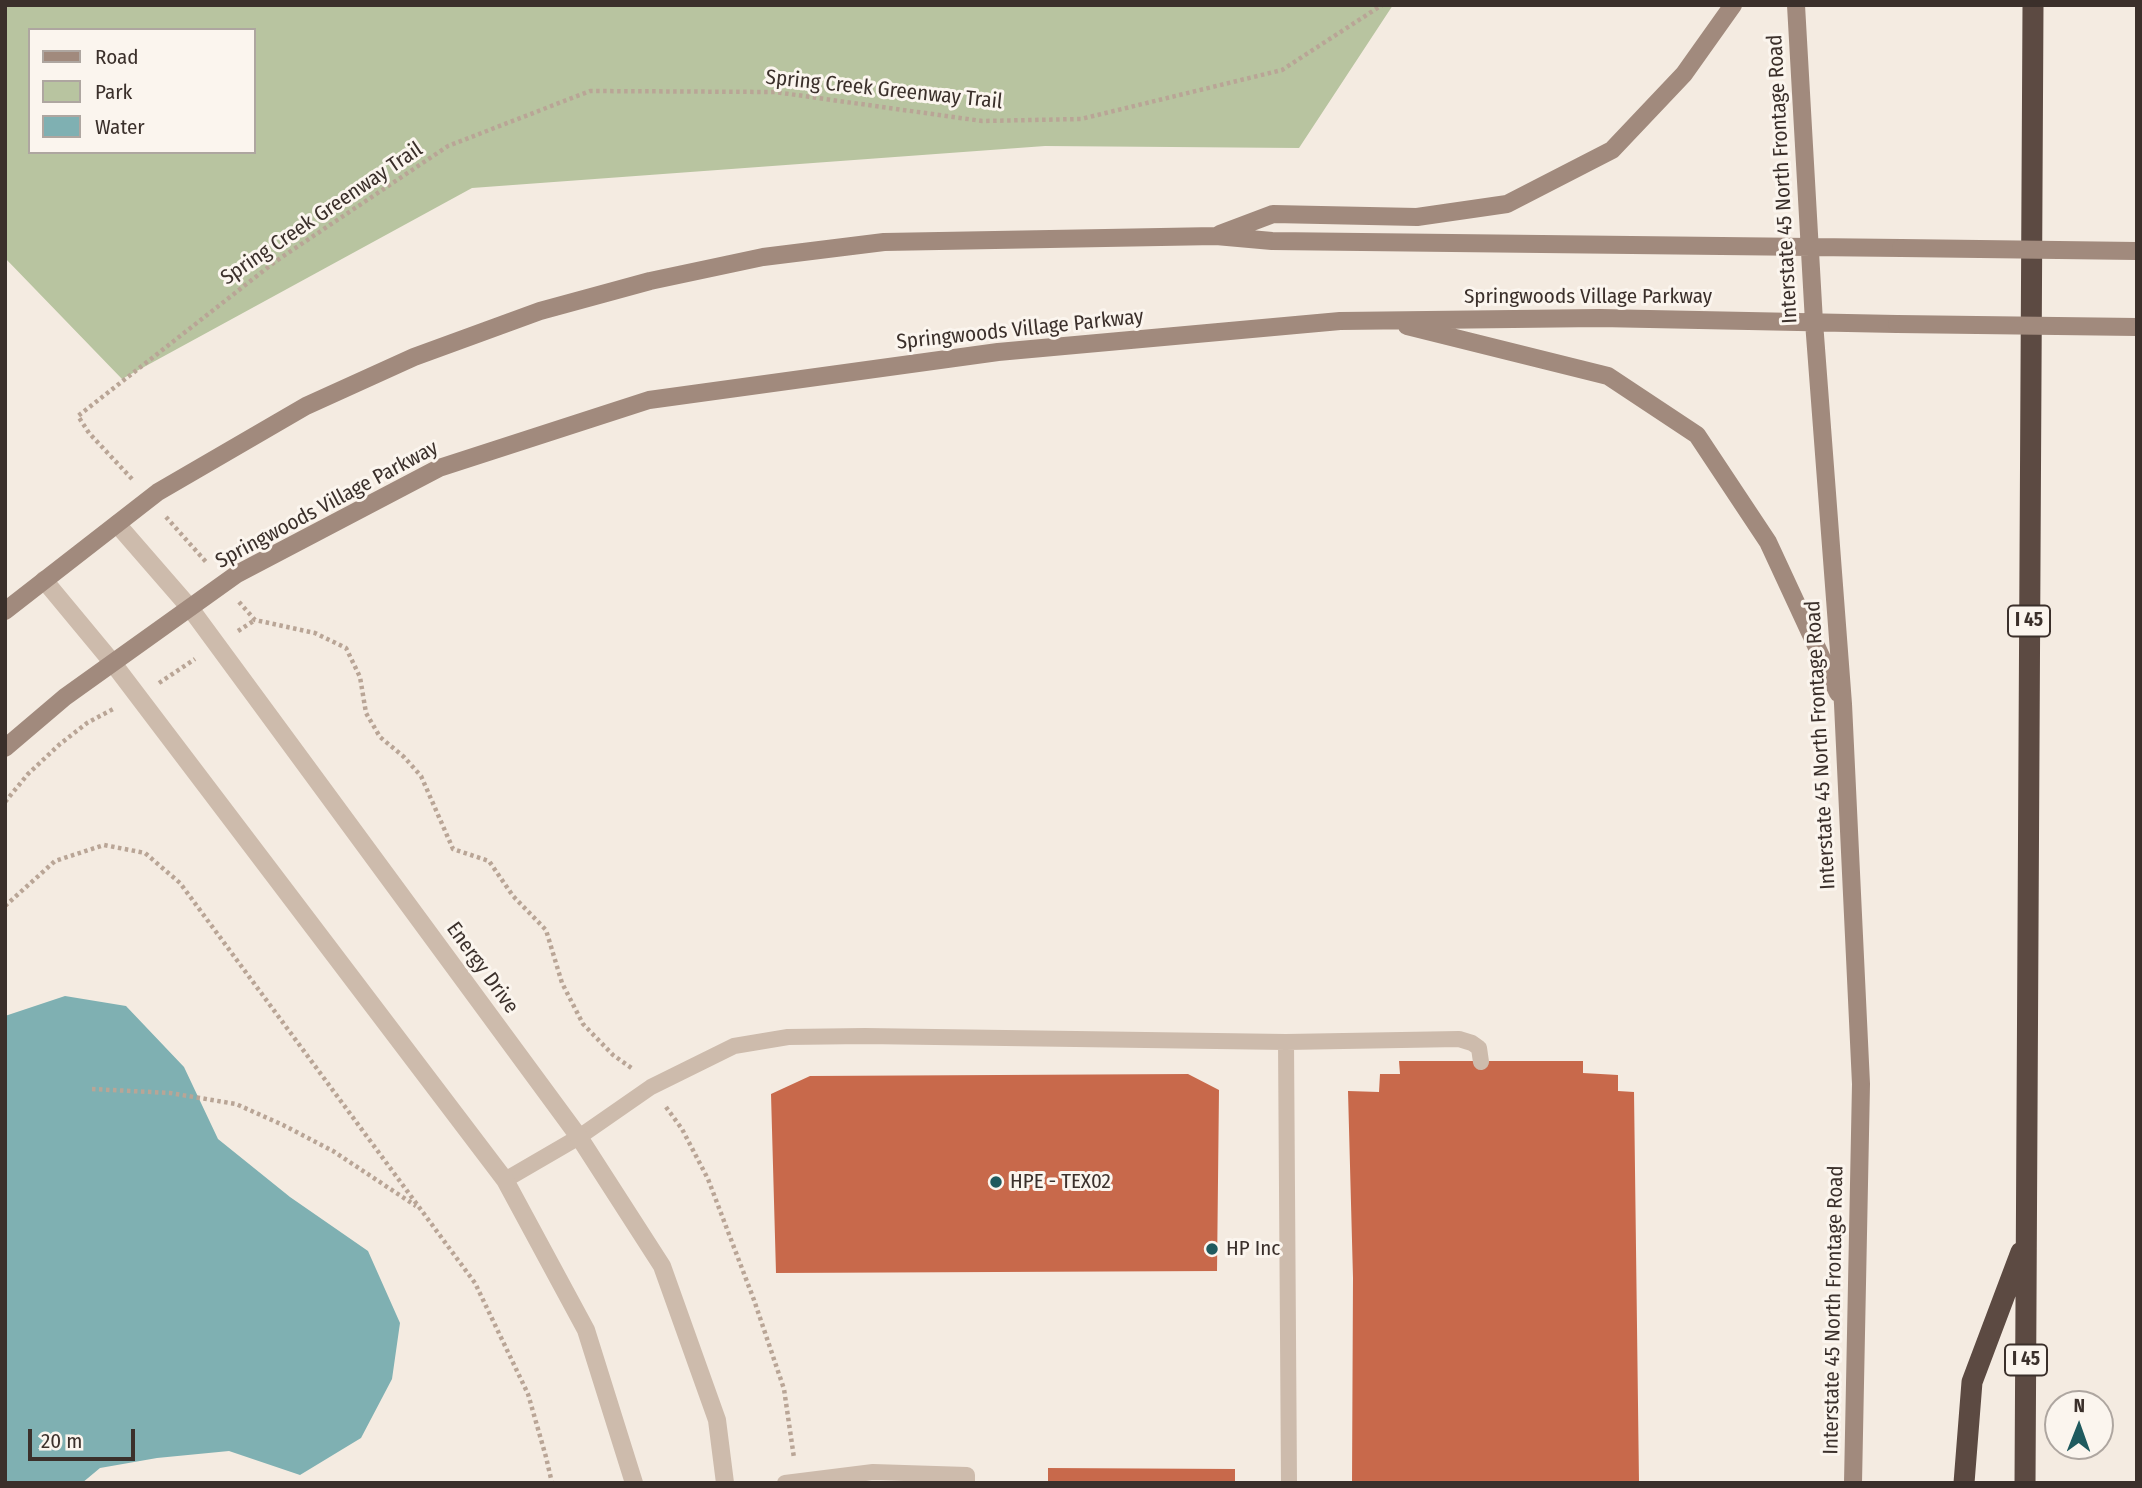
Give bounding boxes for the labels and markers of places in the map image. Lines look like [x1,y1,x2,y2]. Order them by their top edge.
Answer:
place label: HPE - TEX02 [1010,1169,1111,1195]
marker: HPE - TEX02 [988,1174,1004,1190]
place label: HP Inc [1226,1236,1280,1262]
marker: HP Inc [1204,1241,1220,1257]

